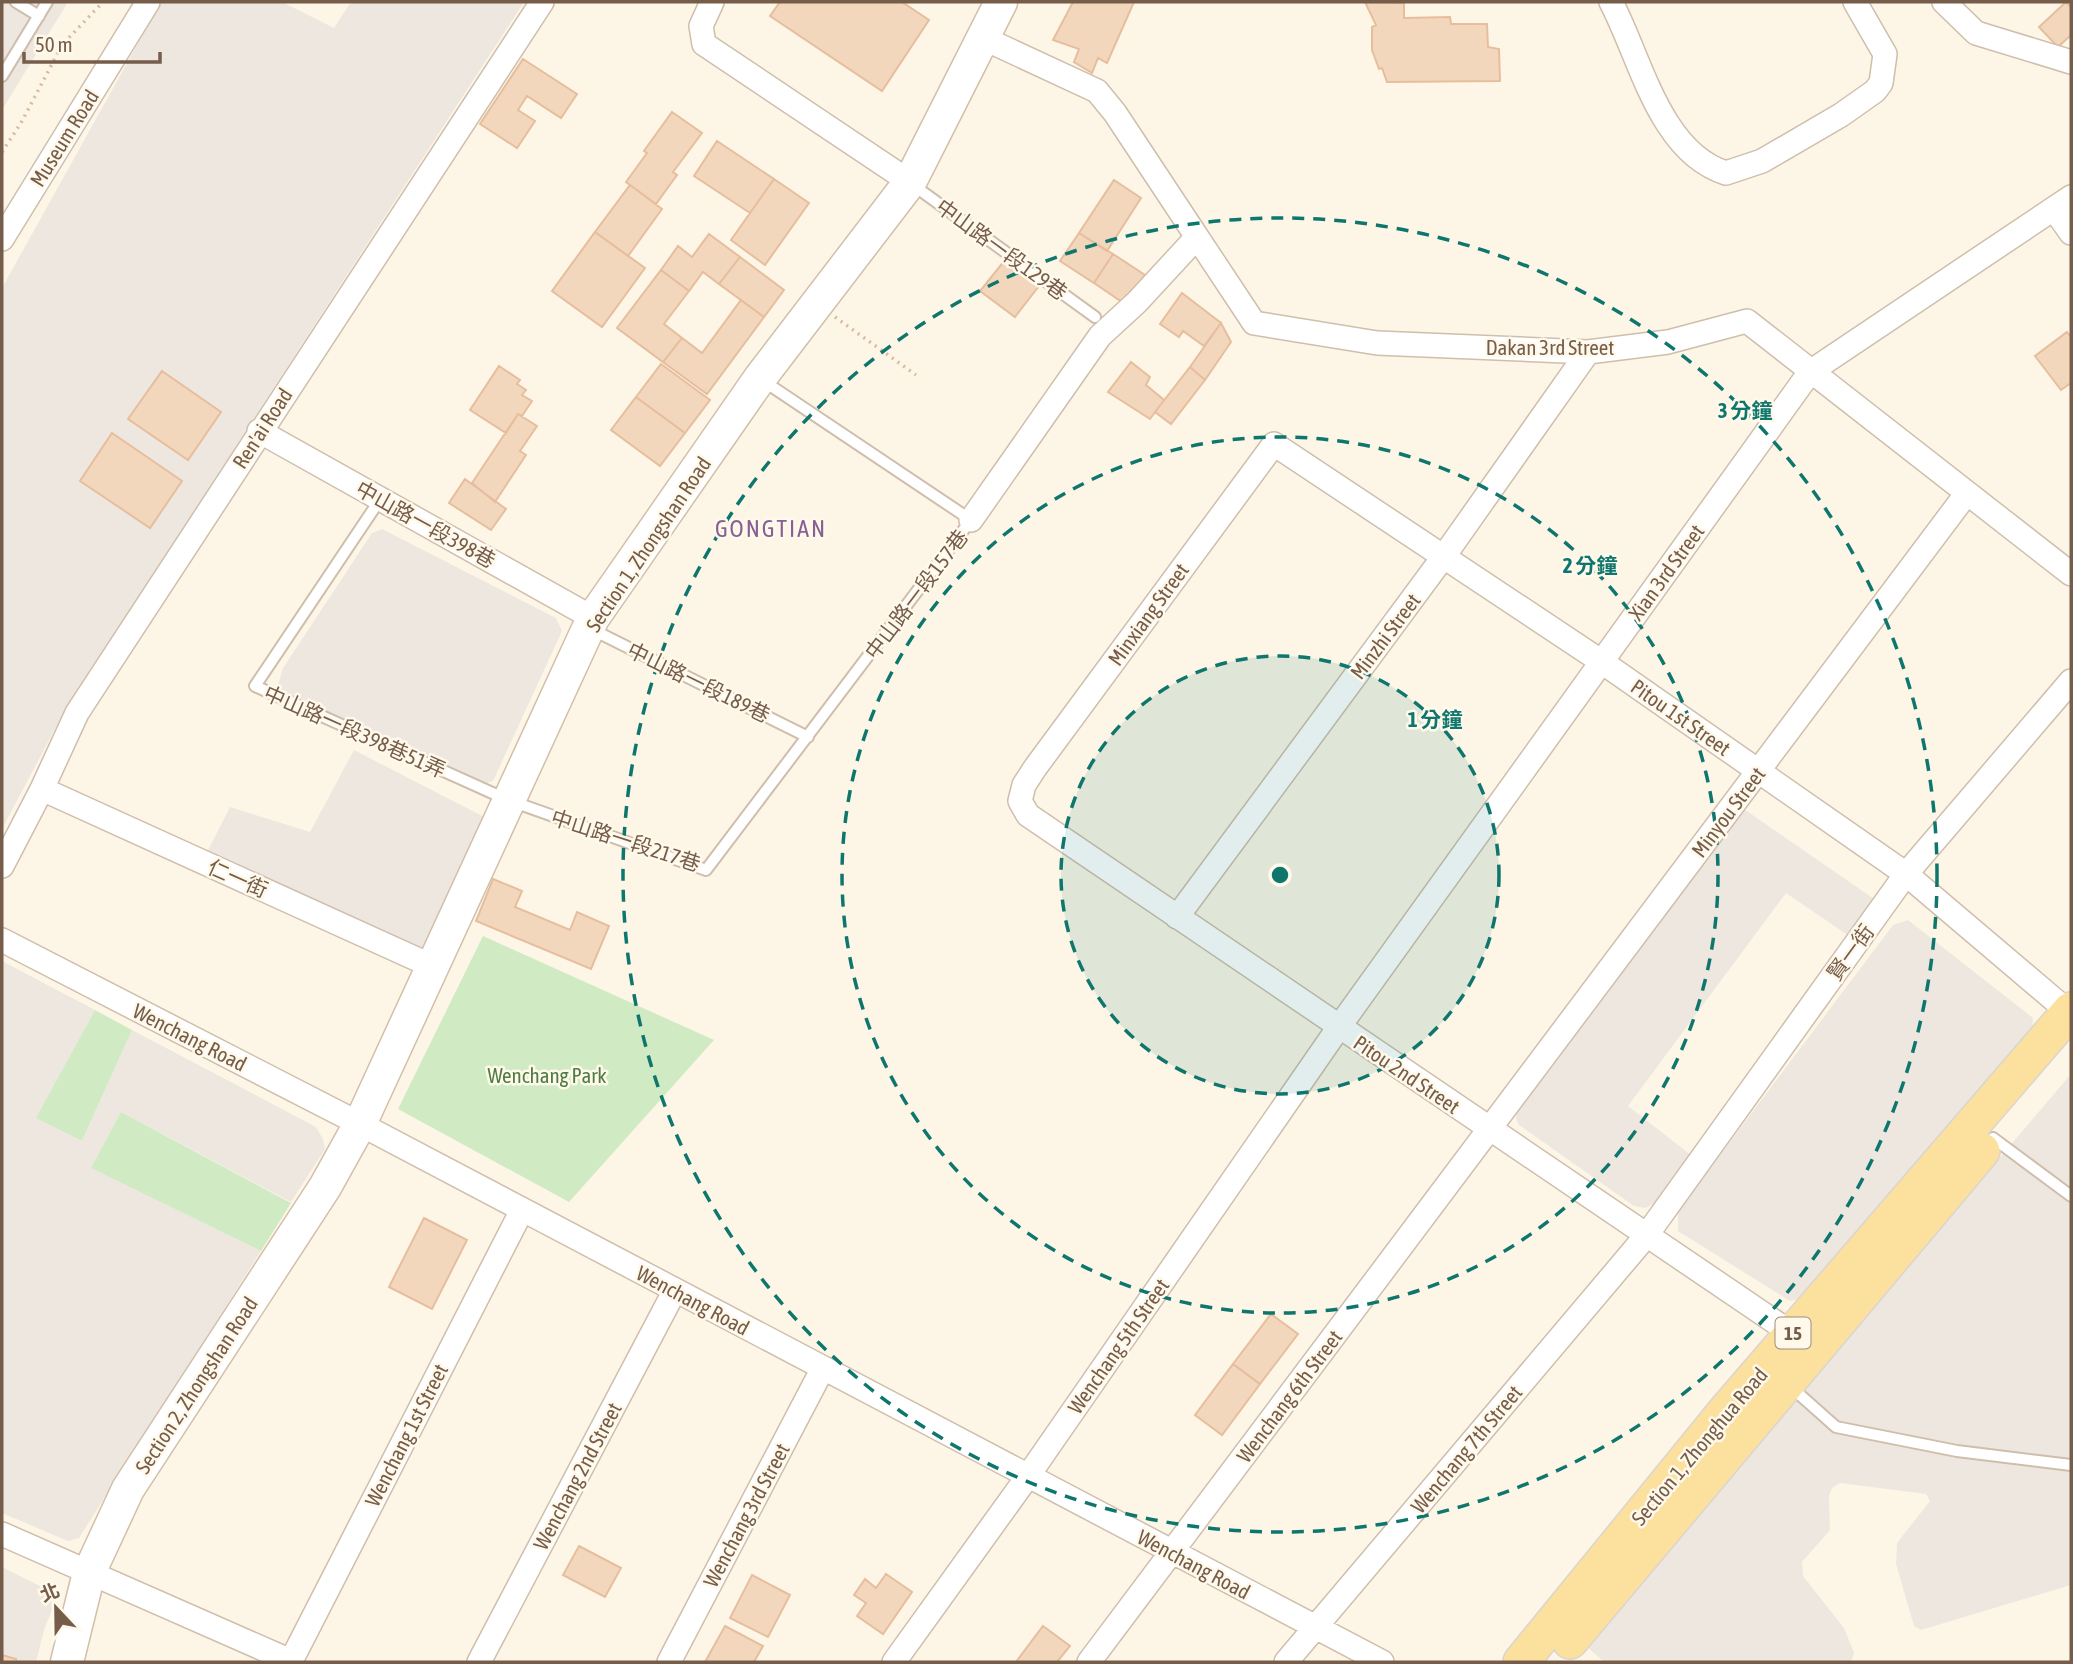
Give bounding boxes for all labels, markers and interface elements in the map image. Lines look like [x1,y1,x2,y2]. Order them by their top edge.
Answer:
scale bar [24,21,161,65]
text: 50 m [35,32,73,56]
street label: Museum Road [25,85,103,191]
street label: 中山路一段129巷 [932,194,1072,304]
street label: Dakan 3rd Street [1486,335,1614,359]
street label: Ren'ai Road [227,383,297,473]
text: 3 分鐘 [1718,398,1772,422]
street label: Section 1, Zhongshan Road [581,452,715,636]
street label: 中山路一段398巷 [352,476,500,572]
district label: GONGTIAN [715,515,827,542]
street label: Xian 3rd Street [1623,520,1709,624]
street label: 中山路一段157巷 [860,525,972,663]
text: 2 分鐘 [1563,553,1617,577]
street label: Minxiang Street [1103,558,1193,670]
street label: Minzhi Street [1345,589,1425,683]
street label: 中山路一段189巷 [624,637,774,727]
street label: Pitou 1st Street [1627,674,1735,760]
street label: 中山路一段398巷51弄 [260,680,450,782]
text: 1 分鐘 [1408,707,1462,731]
street label: Minyou Street [1686,762,1770,862]
street label: 中山路一段217巷 [548,805,704,875]
street label: 仁一街 [204,854,272,902]
centre of rings [1268,863,1292,887]
street label: 賢一街 [1822,919,1878,985]
street label: Wenchang Road [129,998,251,1076]
street label: Pitou 2nd Street [1350,1030,1464,1118]
park label: Wenchang Park [487,1063,607,1087]
street label: Wenchang Road [633,1260,753,1340]
street label: Wenchang 5th Street [1063,1274,1173,1418]
street label: Section 2, Zhongshan Road [130,1292,262,1478]
road number: 15 [1776,1317,1811,1348]
street label: Wenchang 6th Street [1232,1325,1346,1467]
street label: Wenchang 1st Street [360,1360,452,1510]
street label: Section 1, Zhonghua Road [1626,1362,1772,1530]
street label: Wenchang 7th Street [1406,1380,1526,1518]
street label: Wenchang 2nd Street [528,1398,626,1554]
street label: Wenchang 3rd Street [698,1439,794,1591]
street label: Wenchang Road [1134,1524,1254,1604]
north arrow [21,1573,91,1643]
text: 北 [37,1578,63,1606]

